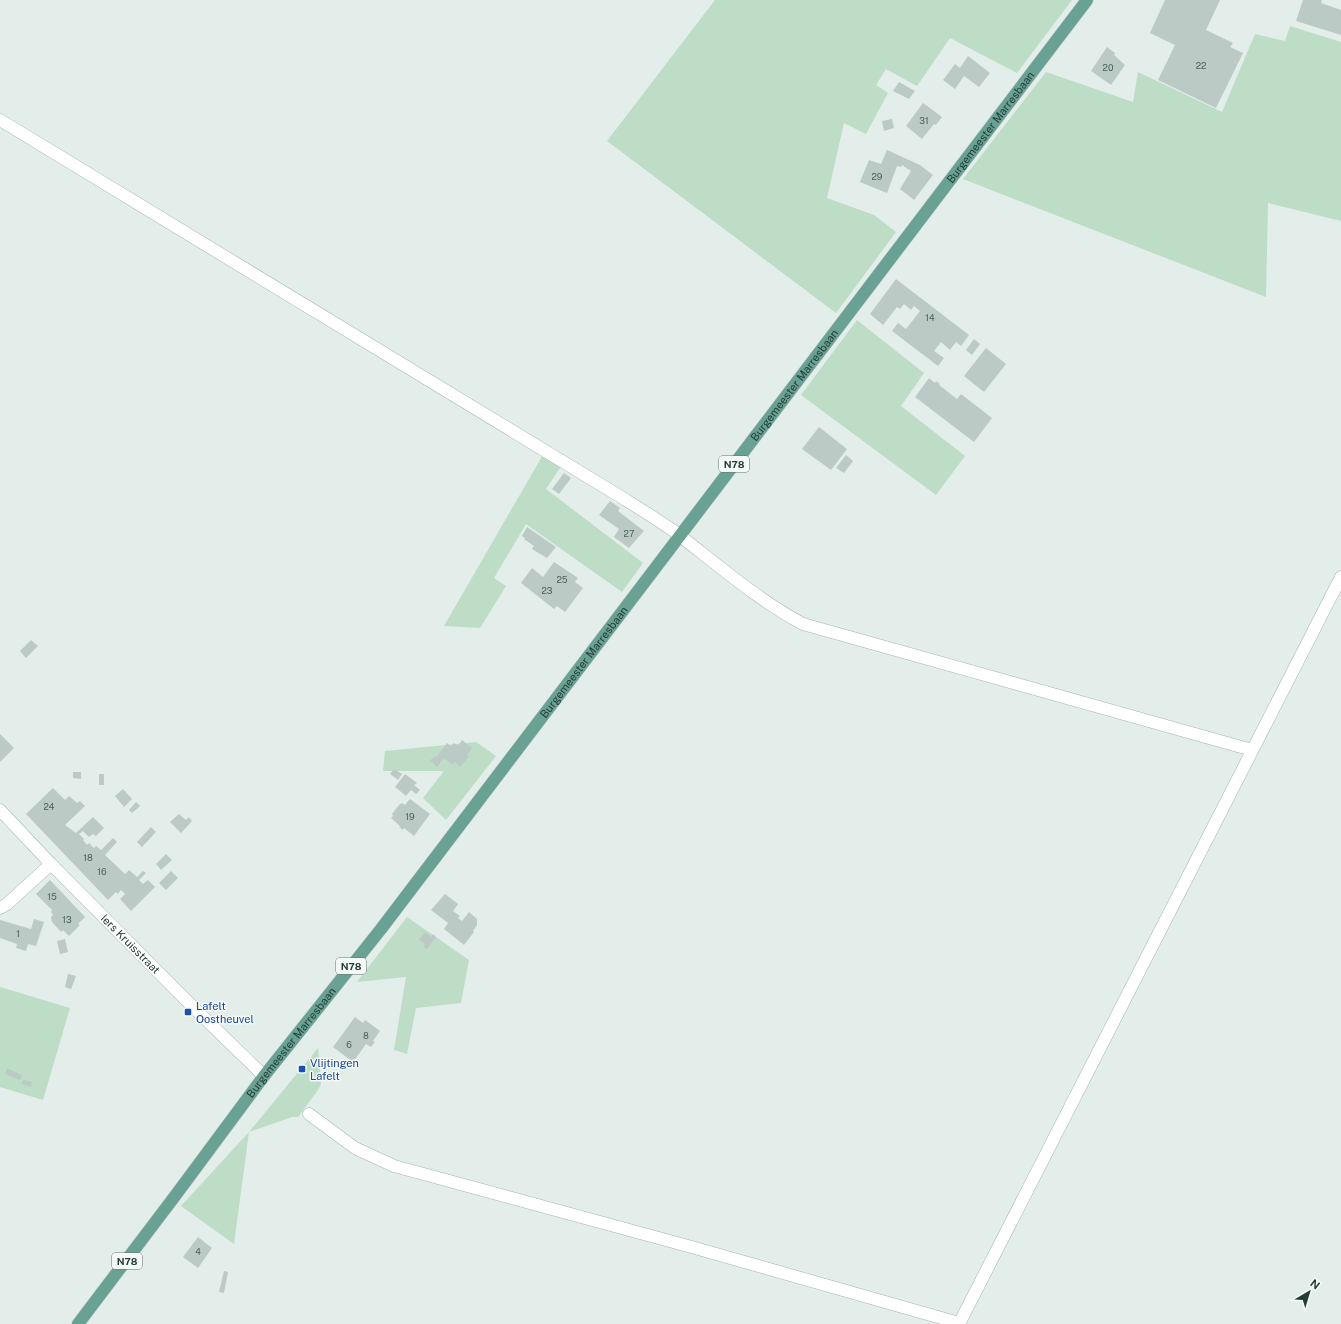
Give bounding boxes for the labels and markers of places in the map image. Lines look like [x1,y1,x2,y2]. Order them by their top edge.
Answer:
place label: Lafelt Oostheuvel [196,1000,254,1025]
marker: Lafelt Oostheuvel [183,1007,193,1017]
place label: Vlijtingen Lafelt [310,1057,359,1082]
marker: Vlijtingen Lafelt [297,1064,307,1074]

